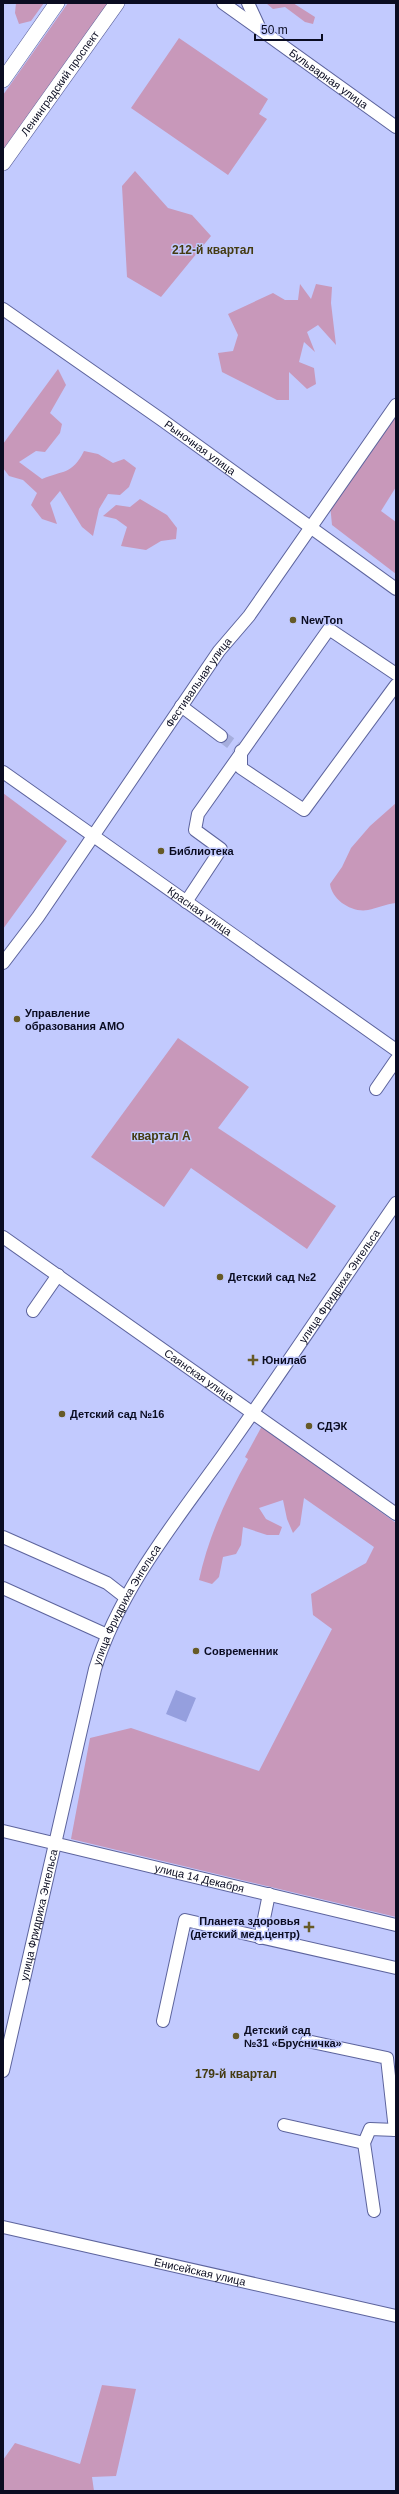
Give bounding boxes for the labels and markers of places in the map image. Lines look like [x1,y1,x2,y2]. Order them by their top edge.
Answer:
place label: NewTon [301,614,343,626]
marker: NewTon [288,615,298,625]
place label: Библиотека [169,845,234,857]
marker: Библиотека [156,846,166,856]
place label: Управление образования АМО [25,1007,125,1032]
marker: Управление образования АМО [12,1014,22,1024]
place label: Детский сад №2 [228,1271,316,1283]
marker: Детский сад №2 [215,1272,225,1282]
marker: Юнилаб [247,1354,259,1366]
place label: Юнилаб [262,1354,307,1366]
place label: Детский сад №16 [70,1408,164,1420]
marker: Детский сад №16 [57,1409,67,1419]
place label: СДЭК [317,1420,347,1432]
marker: СДЭК [304,1421,314,1431]
place label: Современник [204,1645,278,1657]
marker: Современник [191,1646,201,1656]
place label: Планета здоровья (детский мед.центр) [190,1915,300,1940]
marker: Планета здоровья (детский мед.центр) [303,1921,315,1933]
place label: Детский сад №31 «Брусничка» [244,2024,342,2049]
marker: Детский сад №31 «Брусничка» [231,2031,241,2041]

